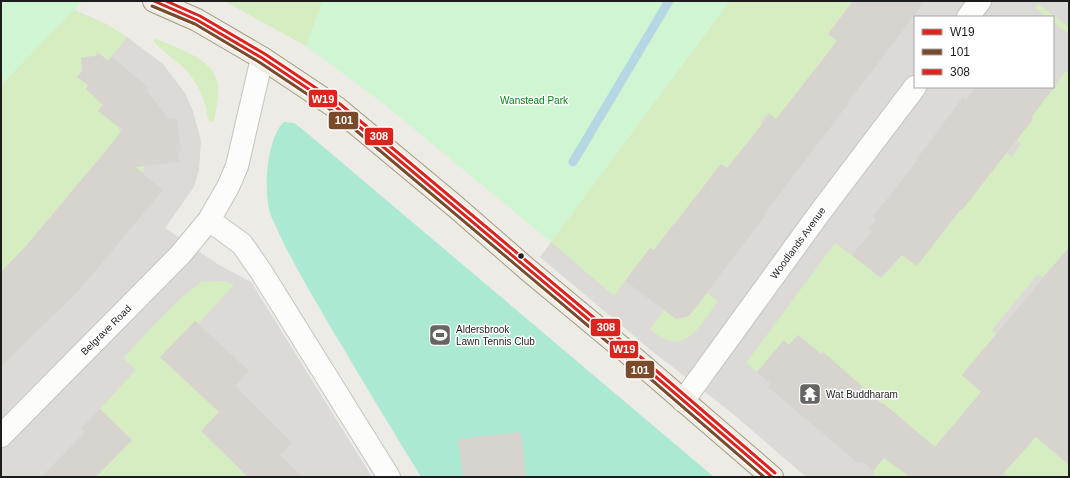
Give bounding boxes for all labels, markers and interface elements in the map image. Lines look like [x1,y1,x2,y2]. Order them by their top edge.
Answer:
legend [914,16,1054,88]
text: W19 [950,25,975,39]
text: 101 [950,45,970,59]
text: 308 [950,65,970,79]
line badge: W19 [308,89,338,108]
text: W19 [312,93,334,105]
park label: Wanstead Park [500,95,569,106]
line badge: 101 [328,111,359,130]
text: 101 [335,114,353,126]
line badge: 308 [364,127,394,146]
text: 308 [370,130,388,142]
street label: Woodlands Avenue [768,205,828,281]
unlabelled marker [516,251,526,261]
street label: Belgrave Road [79,303,133,357]
line badge: 308 [590,318,621,337]
text: 308 [597,321,615,333]
sports icon: Aldersbrook Lawn Tennis Club [427,322,453,348]
place label: Aldersbrook Lawn Tennis Club [456,324,535,347]
line badge: W19 [609,340,639,359]
text: W19 [613,343,635,355]
line badge: 101 [625,360,655,379]
text: 101 [631,364,649,376]
temple icon: Wat Buddharam [797,381,823,407]
place label: Wat Buddharam [826,389,898,400]

